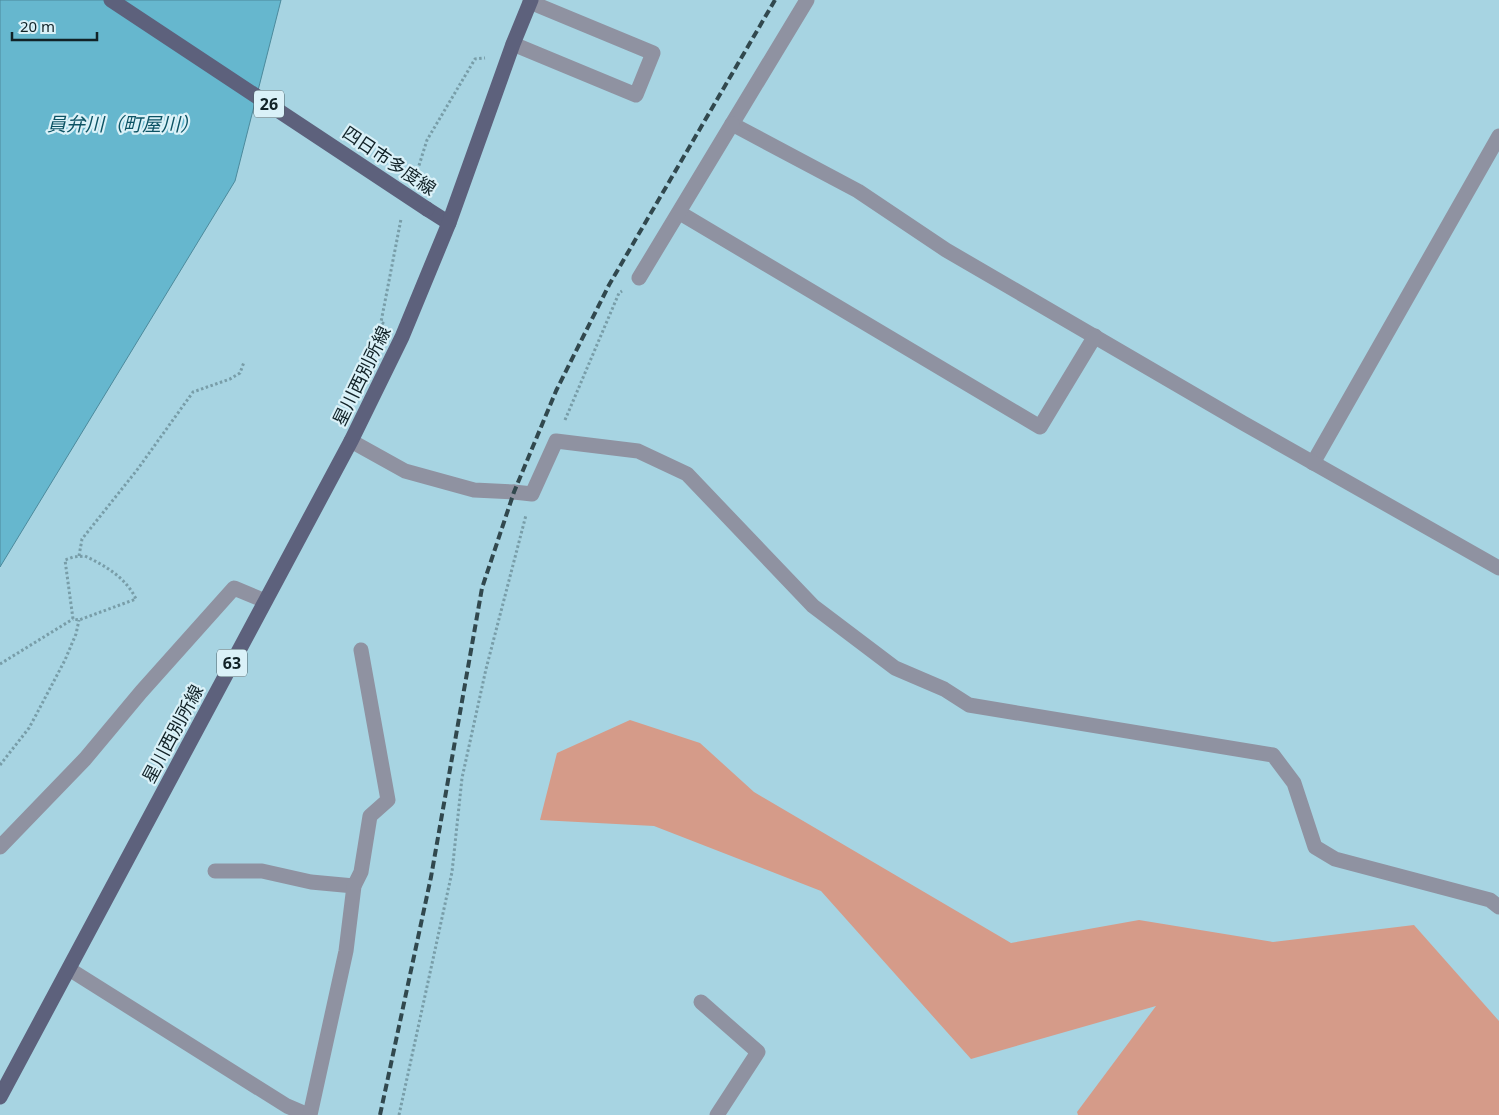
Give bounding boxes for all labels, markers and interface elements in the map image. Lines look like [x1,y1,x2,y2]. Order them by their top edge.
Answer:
scale bar [12,10,98,42]
text: 20 m [20,16,55,36]
road number: 26 [254,90,284,118]
water label: 員弁川（町屋川） [47,111,199,137]
street label: 四日市多度線 [338,120,441,200]
street label: 星川西別所線 [327,322,396,429]
road number: 63 [217,650,247,676]
street label: 星川西別所線 [136,680,208,787]

